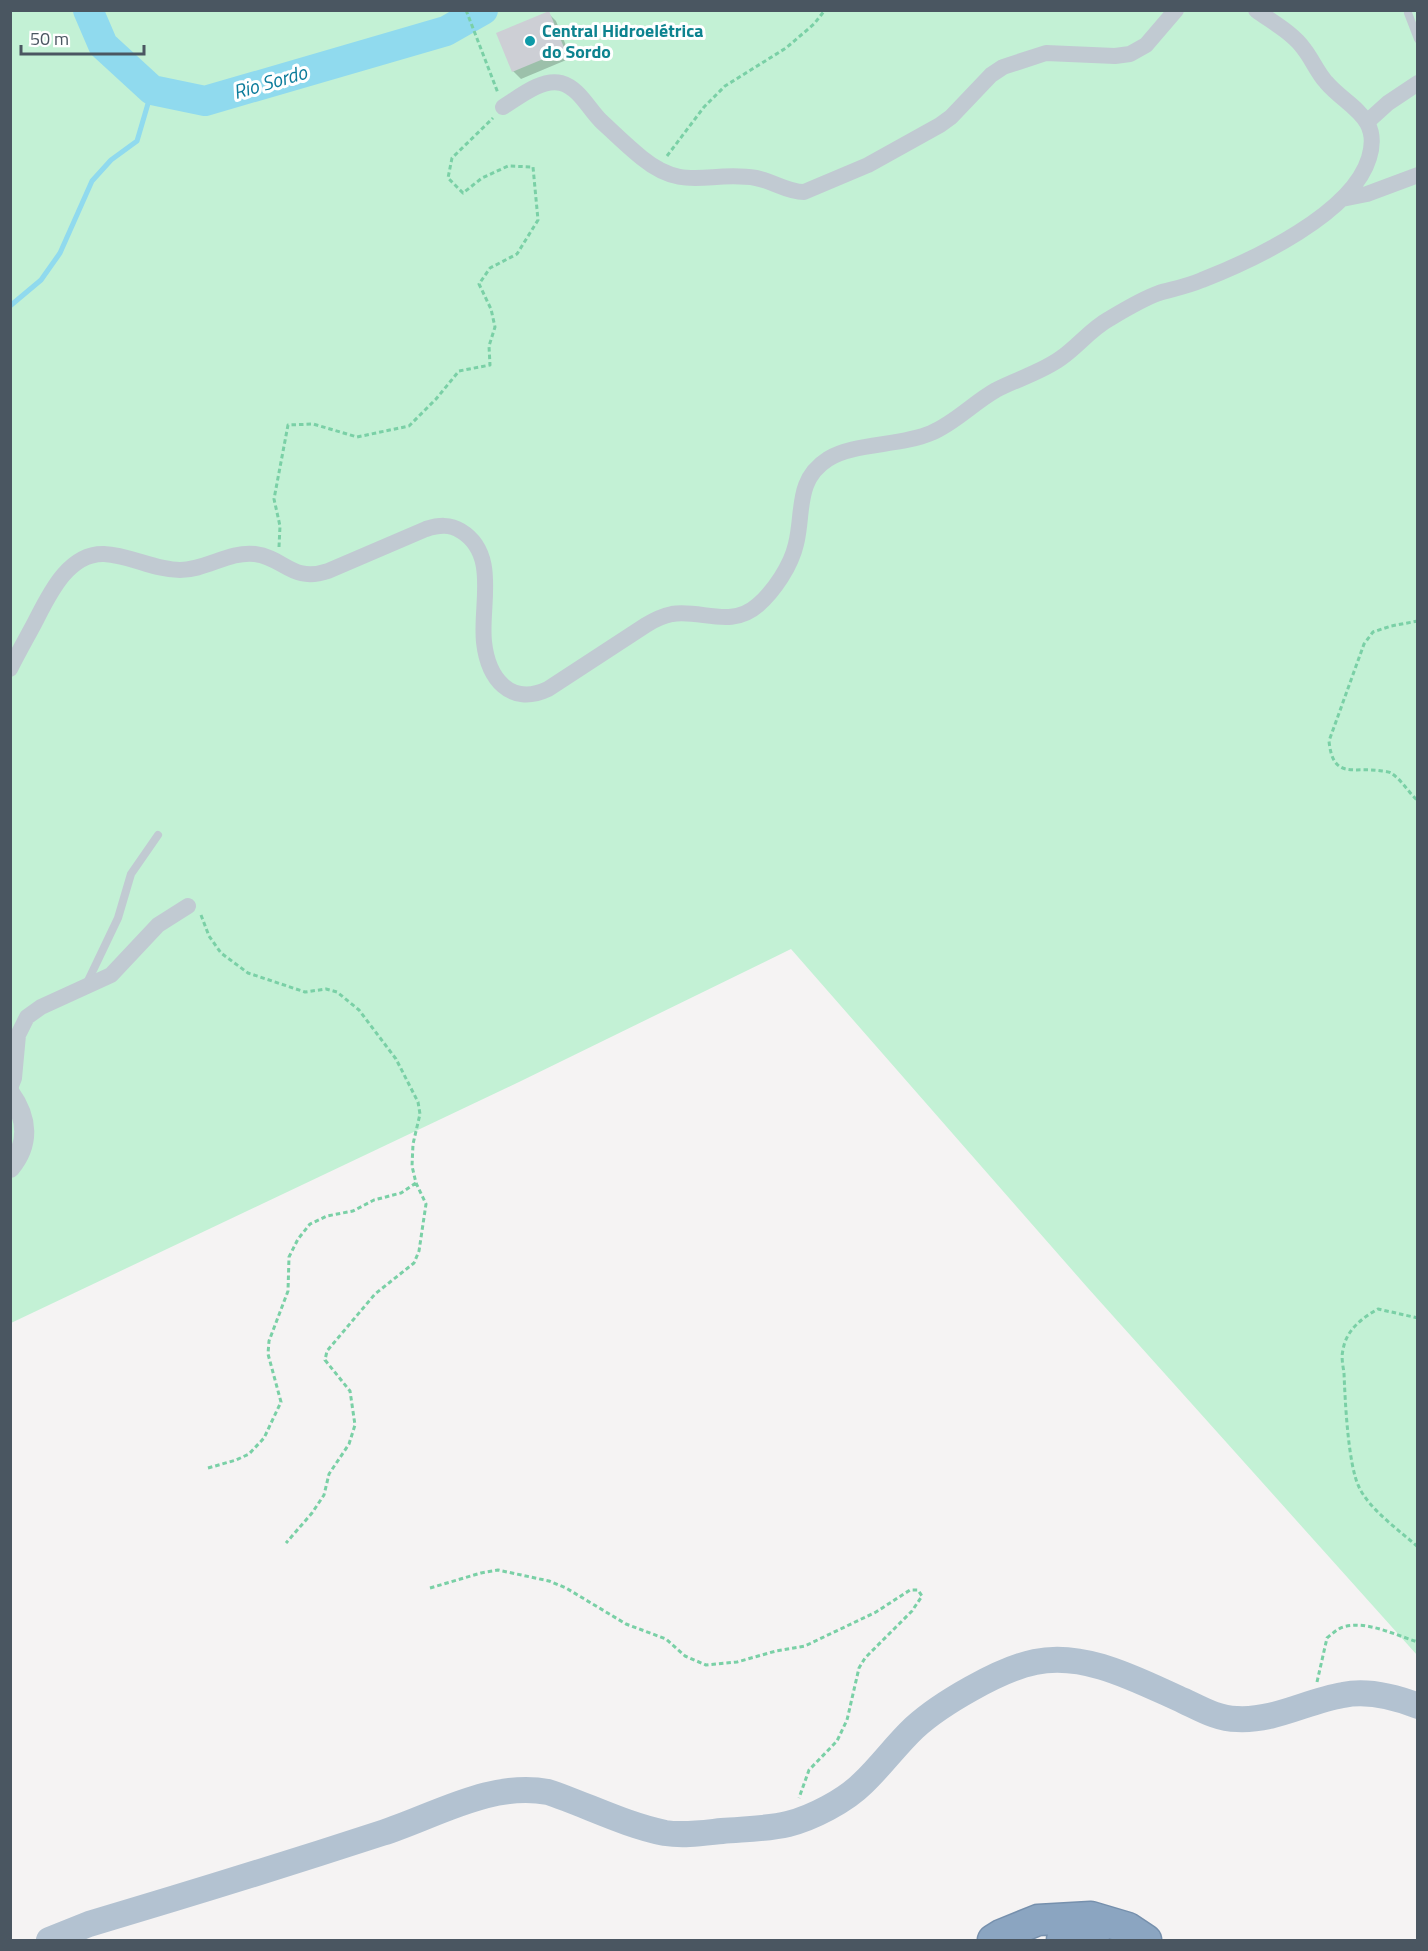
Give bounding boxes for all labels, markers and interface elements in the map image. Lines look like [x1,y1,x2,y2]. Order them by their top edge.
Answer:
place label: Central Hidroelétrica do Sordo [542,17,703,65]
scale bar [21,18,144,56]
text: 50 m [30,25,69,52]
marker: Central Hidroelétrica do Sordo [523,34,537,48]
water label: Rio Sordo [229,56,311,107]

